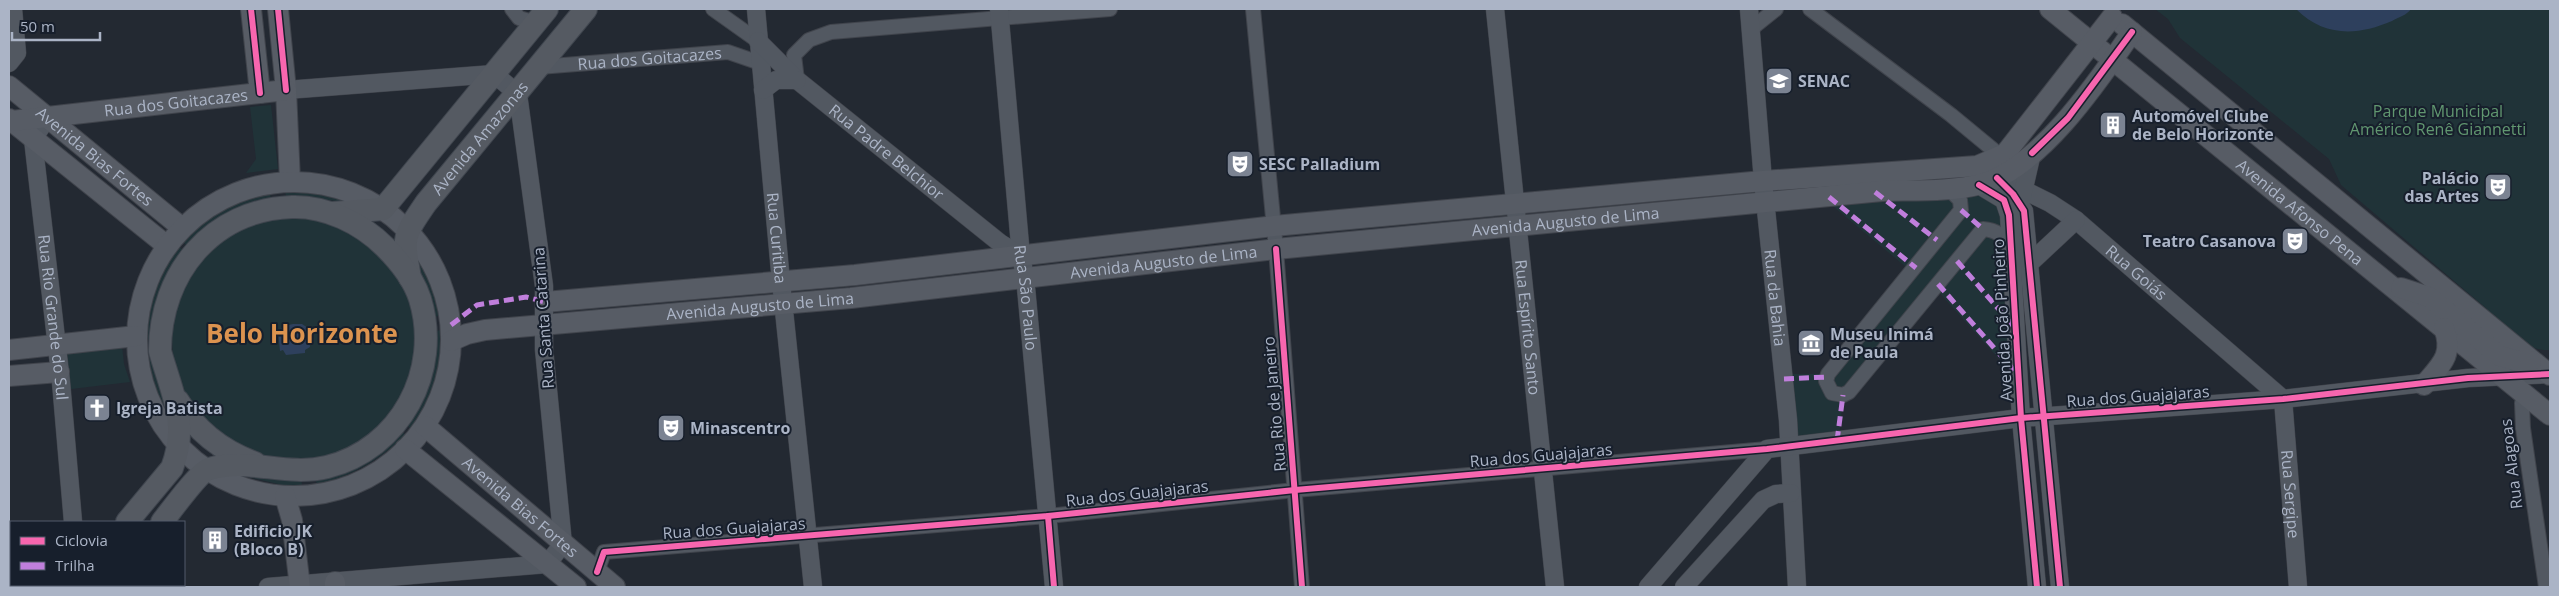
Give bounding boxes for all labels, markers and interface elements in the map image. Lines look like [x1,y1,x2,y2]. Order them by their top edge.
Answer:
scale bar [12,10,100,42]
text: 50 m [20,16,55,36]
street label: Rua dos Goitacazes [577,42,723,75]
school or university icon: SENAC [1764,66,1794,96]
place label: SENAC [1798,70,1850,92]
street label: Avenida Amazonas [426,77,533,199]
street label: Rua dos Goitacazes [103,83,249,122]
street label: Rua Padre Belchior [824,99,949,205]
park label: Parque Municipal Américo Renê Giannetti [2350,100,2526,140]
street label: Avenida Bias Fortes [32,102,158,211]
place label: Automóvel Clube de Belo Horizonte [2132,105,2274,145]
building icon: Automóvel Clube de Belo Horizonte [2098,110,2128,140]
theatre icon: SESC Palladium [1225,149,1255,179]
place label: SESC Palladium [1259,153,1380,175]
street label: Avenida Afonso Pena [2232,154,2368,270]
place label: Palácio das Artes [2404,167,2479,207]
theatre icon: Palácio das Artes [2483,172,2513,202]
street label: Rua Curitiba [762,191,792,285]
street label: Avenida Augusto de Lima [1471,201,1660,241]
theatre icon: Teatro Casanova [2280,226,2310,256]
place label: Teatro Casanova [2143,230,2276,252]
street label: Rua Rio Grande do Sul [33,233,73,401]
street label: Avenida João Pinheiro [1987,238,2017,402]
street label: Avenida Augusto de Lima [1069,240,1258,284]
street label: Rua Goiás [2101,240,2172,305]
street label: Rua São Paulo [1009,244,1043,351]
street label: Rua Santa Catarina [527,246,559,390]
street label: Rua da Bahia [1759,248,1791,347]
street label: Rua Espírito Santo [1510,259,1546,396]
street label: Avenida Augusto de Lima [665,287,855,325]
district label: Belo Horizonte [206,315,398,351]
place label: Museu Inimá de Paula [1830,323,1934,363]
museum icon: Museu Inimá de Paula [1796,328,1826,358]
street label: Rua Rio de Janeiro [1257,336,1291,472]
street label: Rua dos Guajajaras [2066,380,2210,412]
church icon: Igreja Batista [82,393,112,423]
place label: Igreja Batista [116,397,223,419]
theatre icon: Minascentro [656,413,686,443]
place label: Minascentro [690,417,791,439]
street label: Rua Alagoas [2495,418,2527,510]
street label: Rua dos Guajajaras [1469,438,1613,472]
street label: Rua Sergipe [2276,449,2305,539]
street label: Avenida Bias Fortes [458,451,583,562]
street label: Rua dos Guajajaras [1065,475,1209,511]
street label: Rua dos Guajajaras [662,512,806,544]
place label: Edificio JK (Bloco B) [234,520,313,560]
legend [10,521,185,586]
building icon: Edificio JK (Bloco B) [200,525,230,555]
text: Ciclovia [55,530,108,550]
text: Trilha [55,555,95,575]

